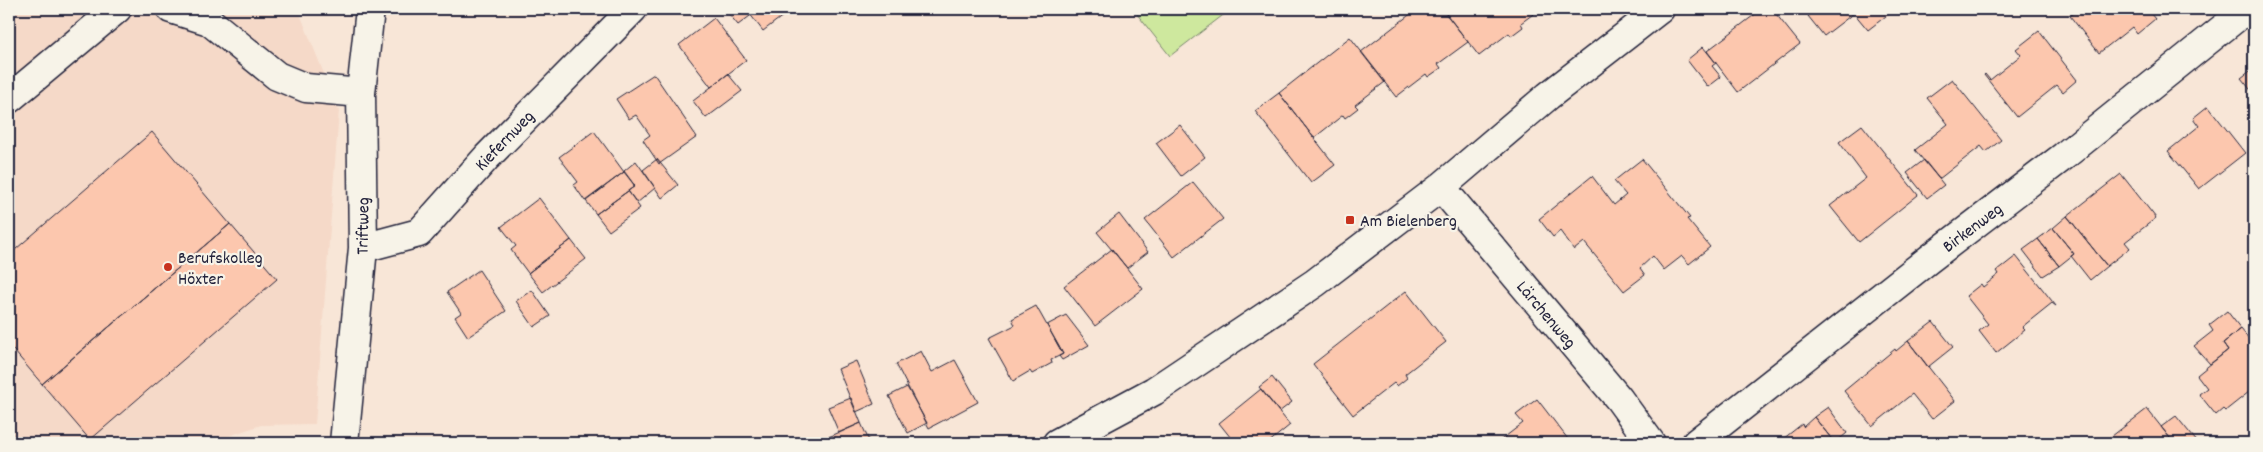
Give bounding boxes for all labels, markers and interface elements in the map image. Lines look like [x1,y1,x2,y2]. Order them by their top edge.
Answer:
street label: Kiefernweg [470,106,541,178]
street label: Triftweg [351,197,378,255]
street label: Birkenweg [1938,198,2009,260]
place label: Am Bielenberg [1360,210,1457,235]
marker: Am Bielenberg [1344,214,1356,226]
place label: Berufskolleg Höxter [178,247,263,293]
marker: Berufskolleg Höxter [162,261,174,273]
street label: Lärchenweg [1509,276,1581,355]

